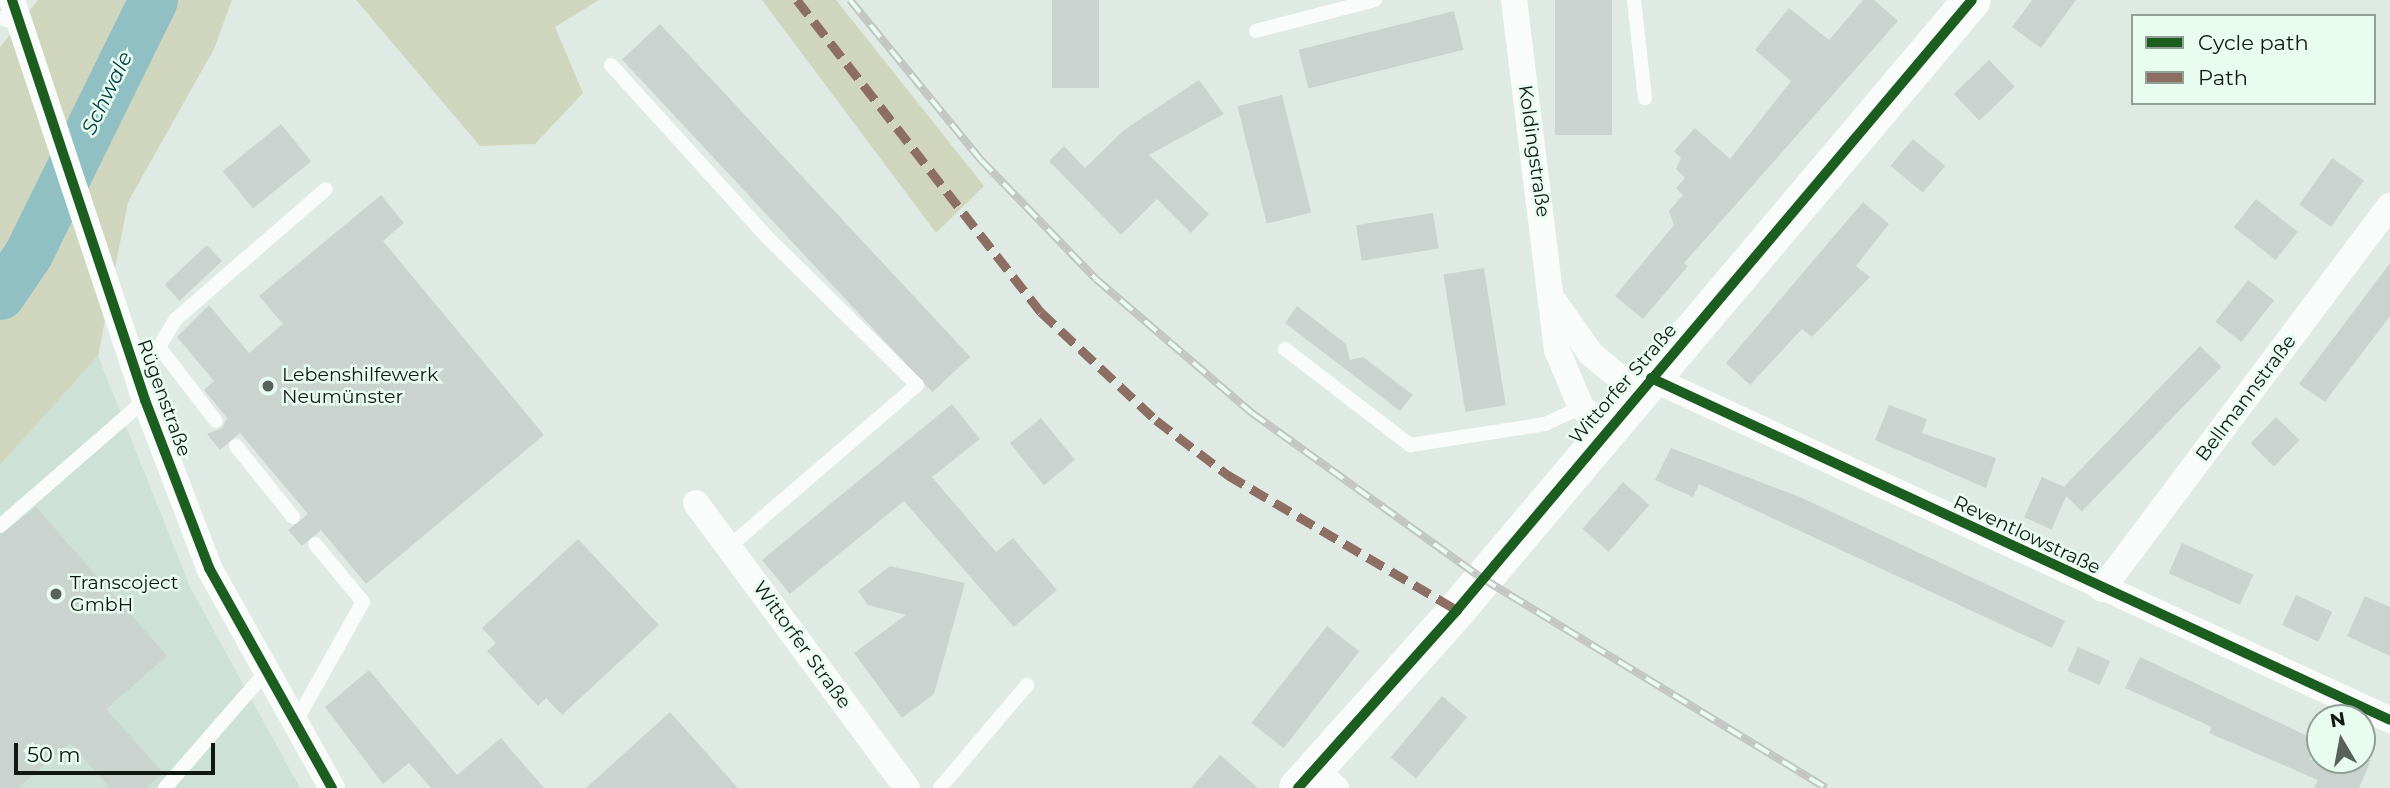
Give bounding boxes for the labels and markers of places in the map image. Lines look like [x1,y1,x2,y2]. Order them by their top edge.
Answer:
place label: Lebenshilfewerk Neumünster [282,364,438,408]
marker: Lebenshilfewerk Neumünster [260,378,276,394]
place label: Transcoject GmbH [70,572,178,616]
marker: Transcoject GmbH [48,586,64,602]

